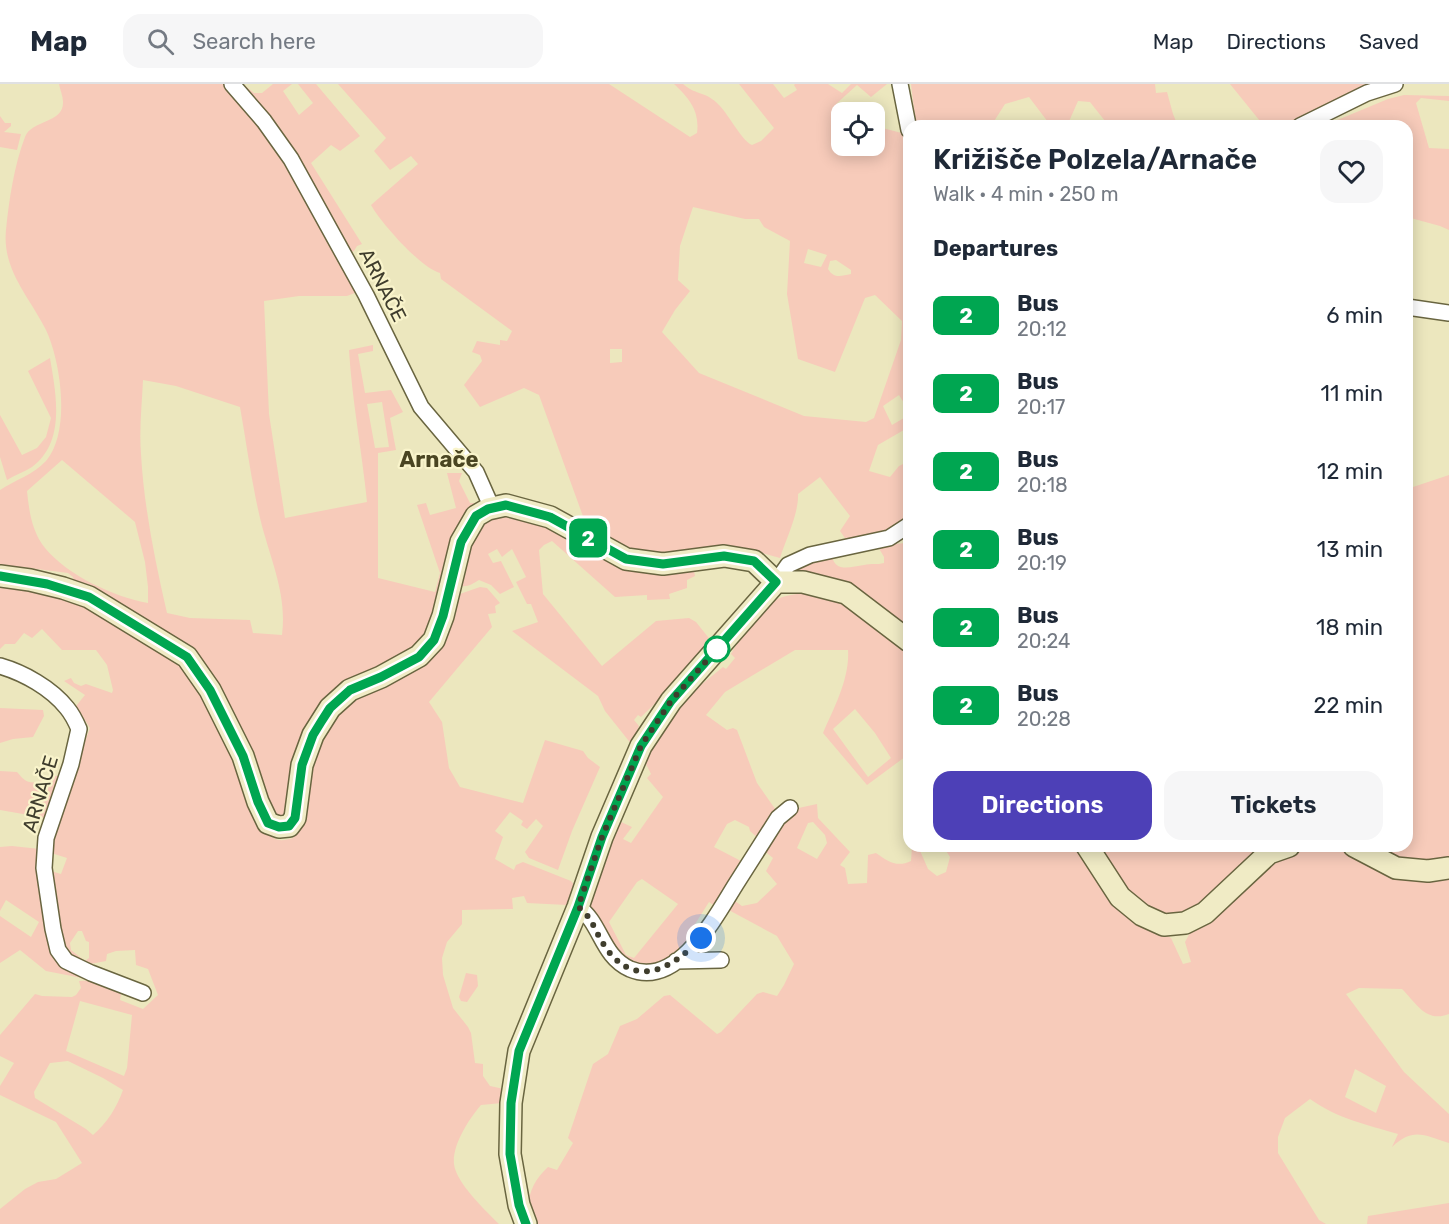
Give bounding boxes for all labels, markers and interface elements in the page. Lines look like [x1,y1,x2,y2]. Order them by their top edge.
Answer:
search box [123,14,543,68]
text: Map [30,25,87,58]
icon: search [144,25,177,58]
text: Search here [192,28,316,55]
text: Map [1153,29,1194,54]
text: Directions [1227,29,1326,54]
text: Saved [1359,29,1419,54]
map controls [831,102,885,156]
button: locate [831,102,885,156]
button: heart [1320,140,1383,203]
text: Križišče Polzela/Arnače [933,143,1257,176]
text: Walk · 4 min · 250 m [933,182,1118,206]
text: Departures [933,235,1058,262]
street label: ARNAČE [354,244,412,326]
text: Bus [1017,290,1059,317]
text: 6 min [1326,302,1383,329]
text: 2 [959,303,973,328]
text: 20:12 [1017,317,1067,341]
text: Bus [1017,368,1059,395]
text: 11 min [1321,380,1383,407]
text: 2 [959,381,973,406]
text: 20:17 [1017,395,1065,419]
district label: Arnače [400,446,478,473]
text: Bus [1017,446,1059,473]
text: 12 min [1317,458,1383,485]
text: 2 [959,459,973,484]
text: 20:18 [1017,473,1068,497]
line badge: 2 [568,518,608,558]
text: Bus [1017,524,1059,551]
text: 2 [581,526,595,551]
text: 13 min [1317,536,1383,563]
text: 2 [959,537,973,562]
text: 20:19 [1017,551,1067,575]
text: Bus [1017,602,1059,629]
text: 18 min [1316,614,1383,641]
text: 2 [959,615,973,640]
text: 20:24 [1017,629,1071,653]
unlabelled marker [704,636,730,662]
text: Bus [1017,680,1059,707]
text: 22 min [1314,692,1383,719]
text: 2 [959,693,973,718]
text: 20:28 [1017,707,1071,731]
street label: ARNAČE [17,753,63,835]
button: Directions [933,771,1152,840]
button: Tickets [1164,771,1383,840]
your location [686,923,716,953]

